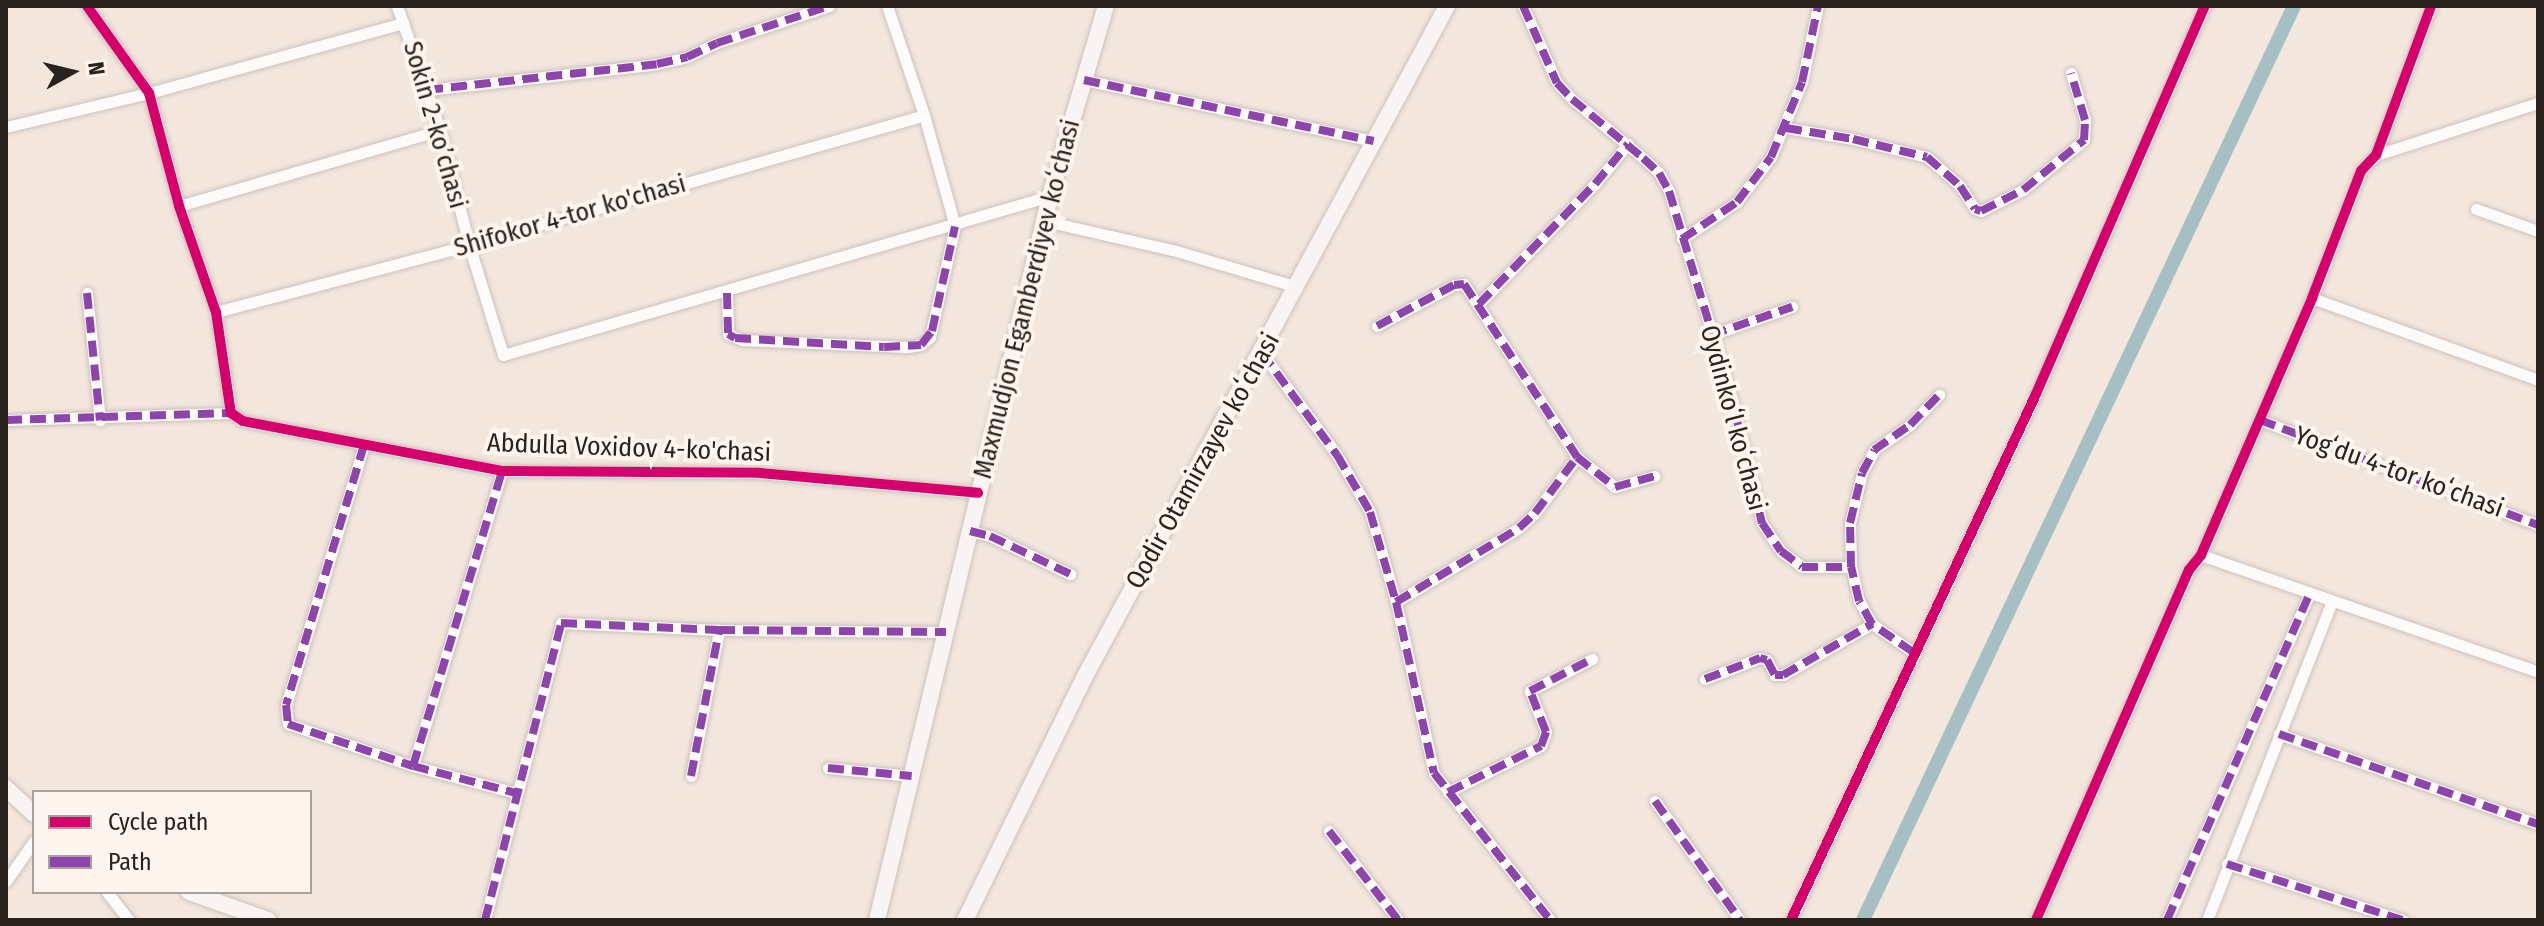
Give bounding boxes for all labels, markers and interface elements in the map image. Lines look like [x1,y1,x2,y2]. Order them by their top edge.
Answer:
north arrow [32,32,112,112]
street label: Sokin 2-koʼchasi [396,38,474,212]
text: N [82,60,111,77]
street label: Maxmudjon Egamberdiyev koʻchasi [967,116,1087,482]
street label: Shifokor 4-tor ko'chasi [451,168,689,264]
street label: Oydinkoʻl koʻchasi [1693,322,1773,514]
street label: Qodir Otamirzayev koʻchasi [1120,327,1286,595]
street label: Yogʻdu 4-tor koʻchasi [2290,420,2508,524]
street label: Abdulla Voxidov 4-ko'chasi [486,427,772,469]
legend [32,790,312,894]
text: Cycle path [108,808,208,836]
text: Path [108,848,152,876]

